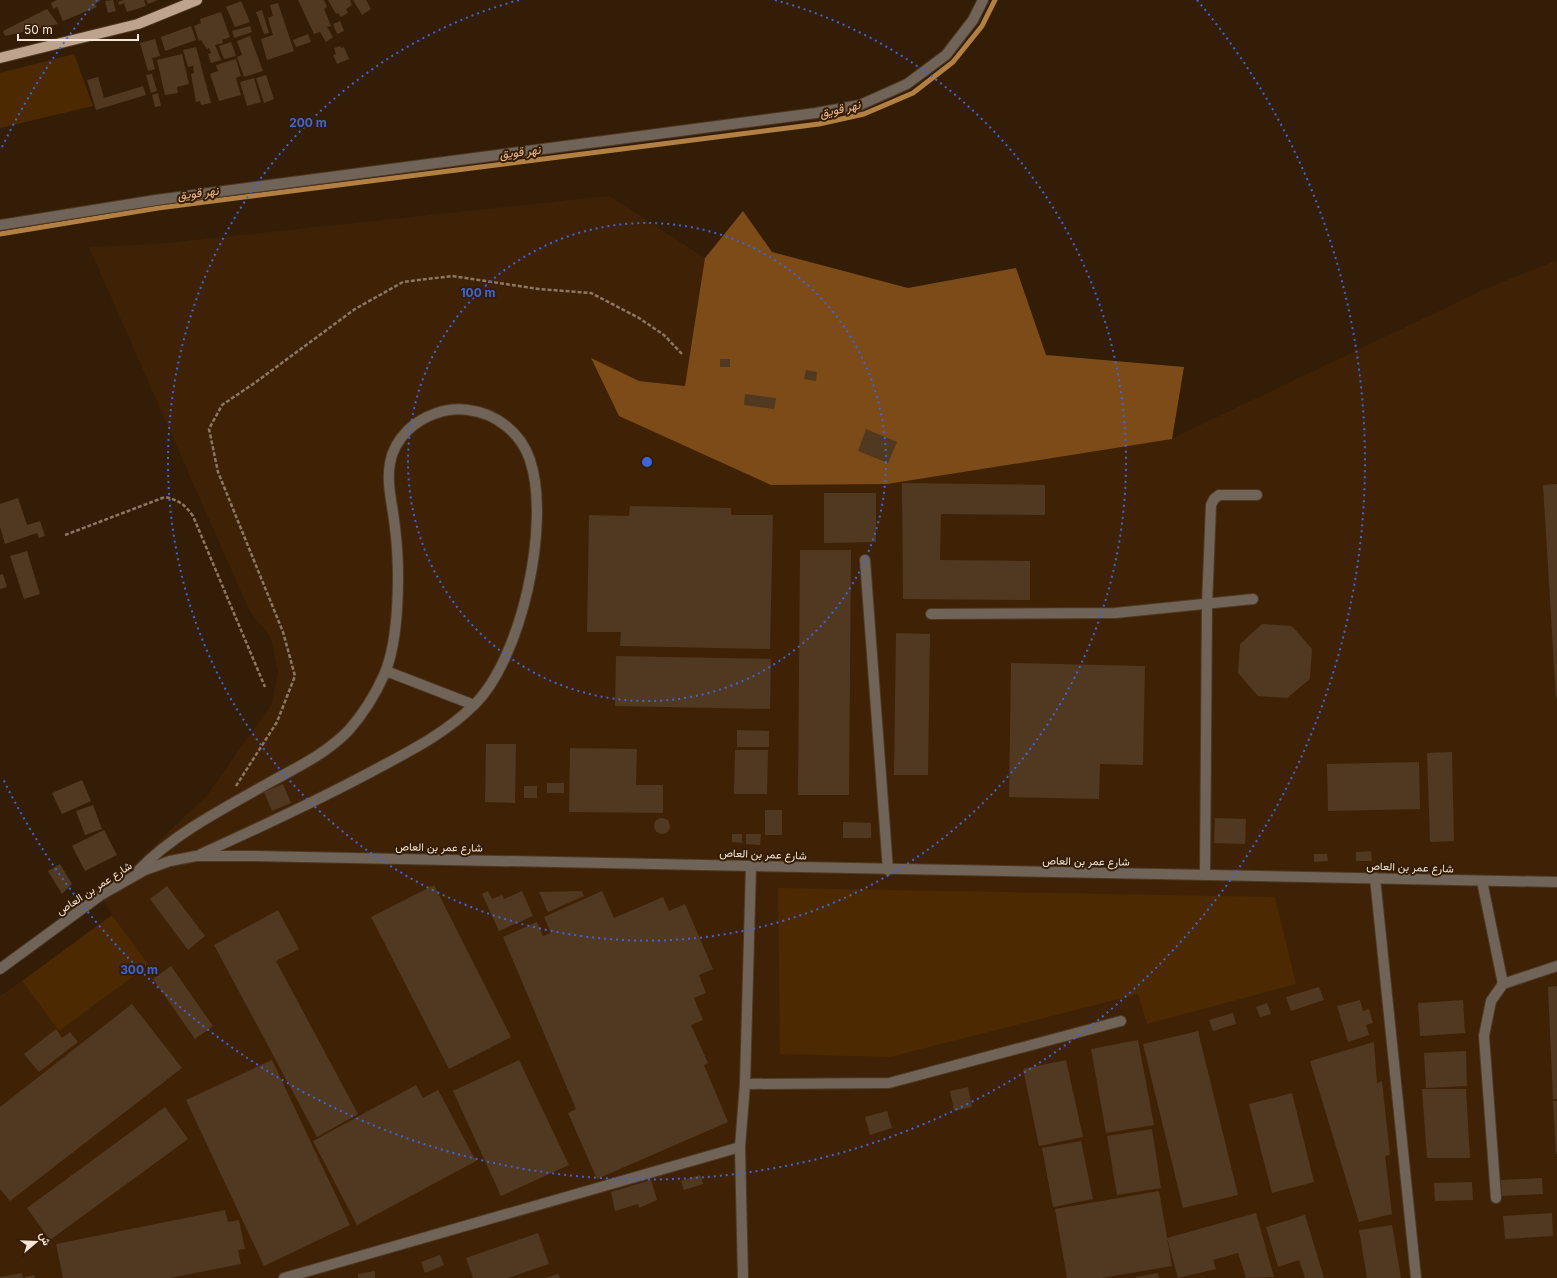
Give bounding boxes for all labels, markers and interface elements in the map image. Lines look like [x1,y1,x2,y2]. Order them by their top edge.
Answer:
scale bar [18,16,138,42]
text: 50 m [24,22,53,37]
water label: نهر قويق [818,96,862,121]
text: 200 m [289,115,327,130]
water label: نهر قويق [499,141,542,162]
water label: نهر قويق [177,182,220,203]
text: 100 m [460,285,496,300]
centre of rings [640,455,654,469]
street label: شارع عمر بن العاص [395,839,483,856]
street label: شارع عمر بن العاص [719,845,807,864]
street label: شارع عمر بن العاص [1042,853,1130,870]
street label: شارع عمر بن العاص [53,858,135,919]
street label: شارع عمر بن العاص [1366,858,1454,877]
text: 300 m [120,962,158,977]
north arrow [16,1222,56,1262]
text: ش [37,1230,54,1247]

